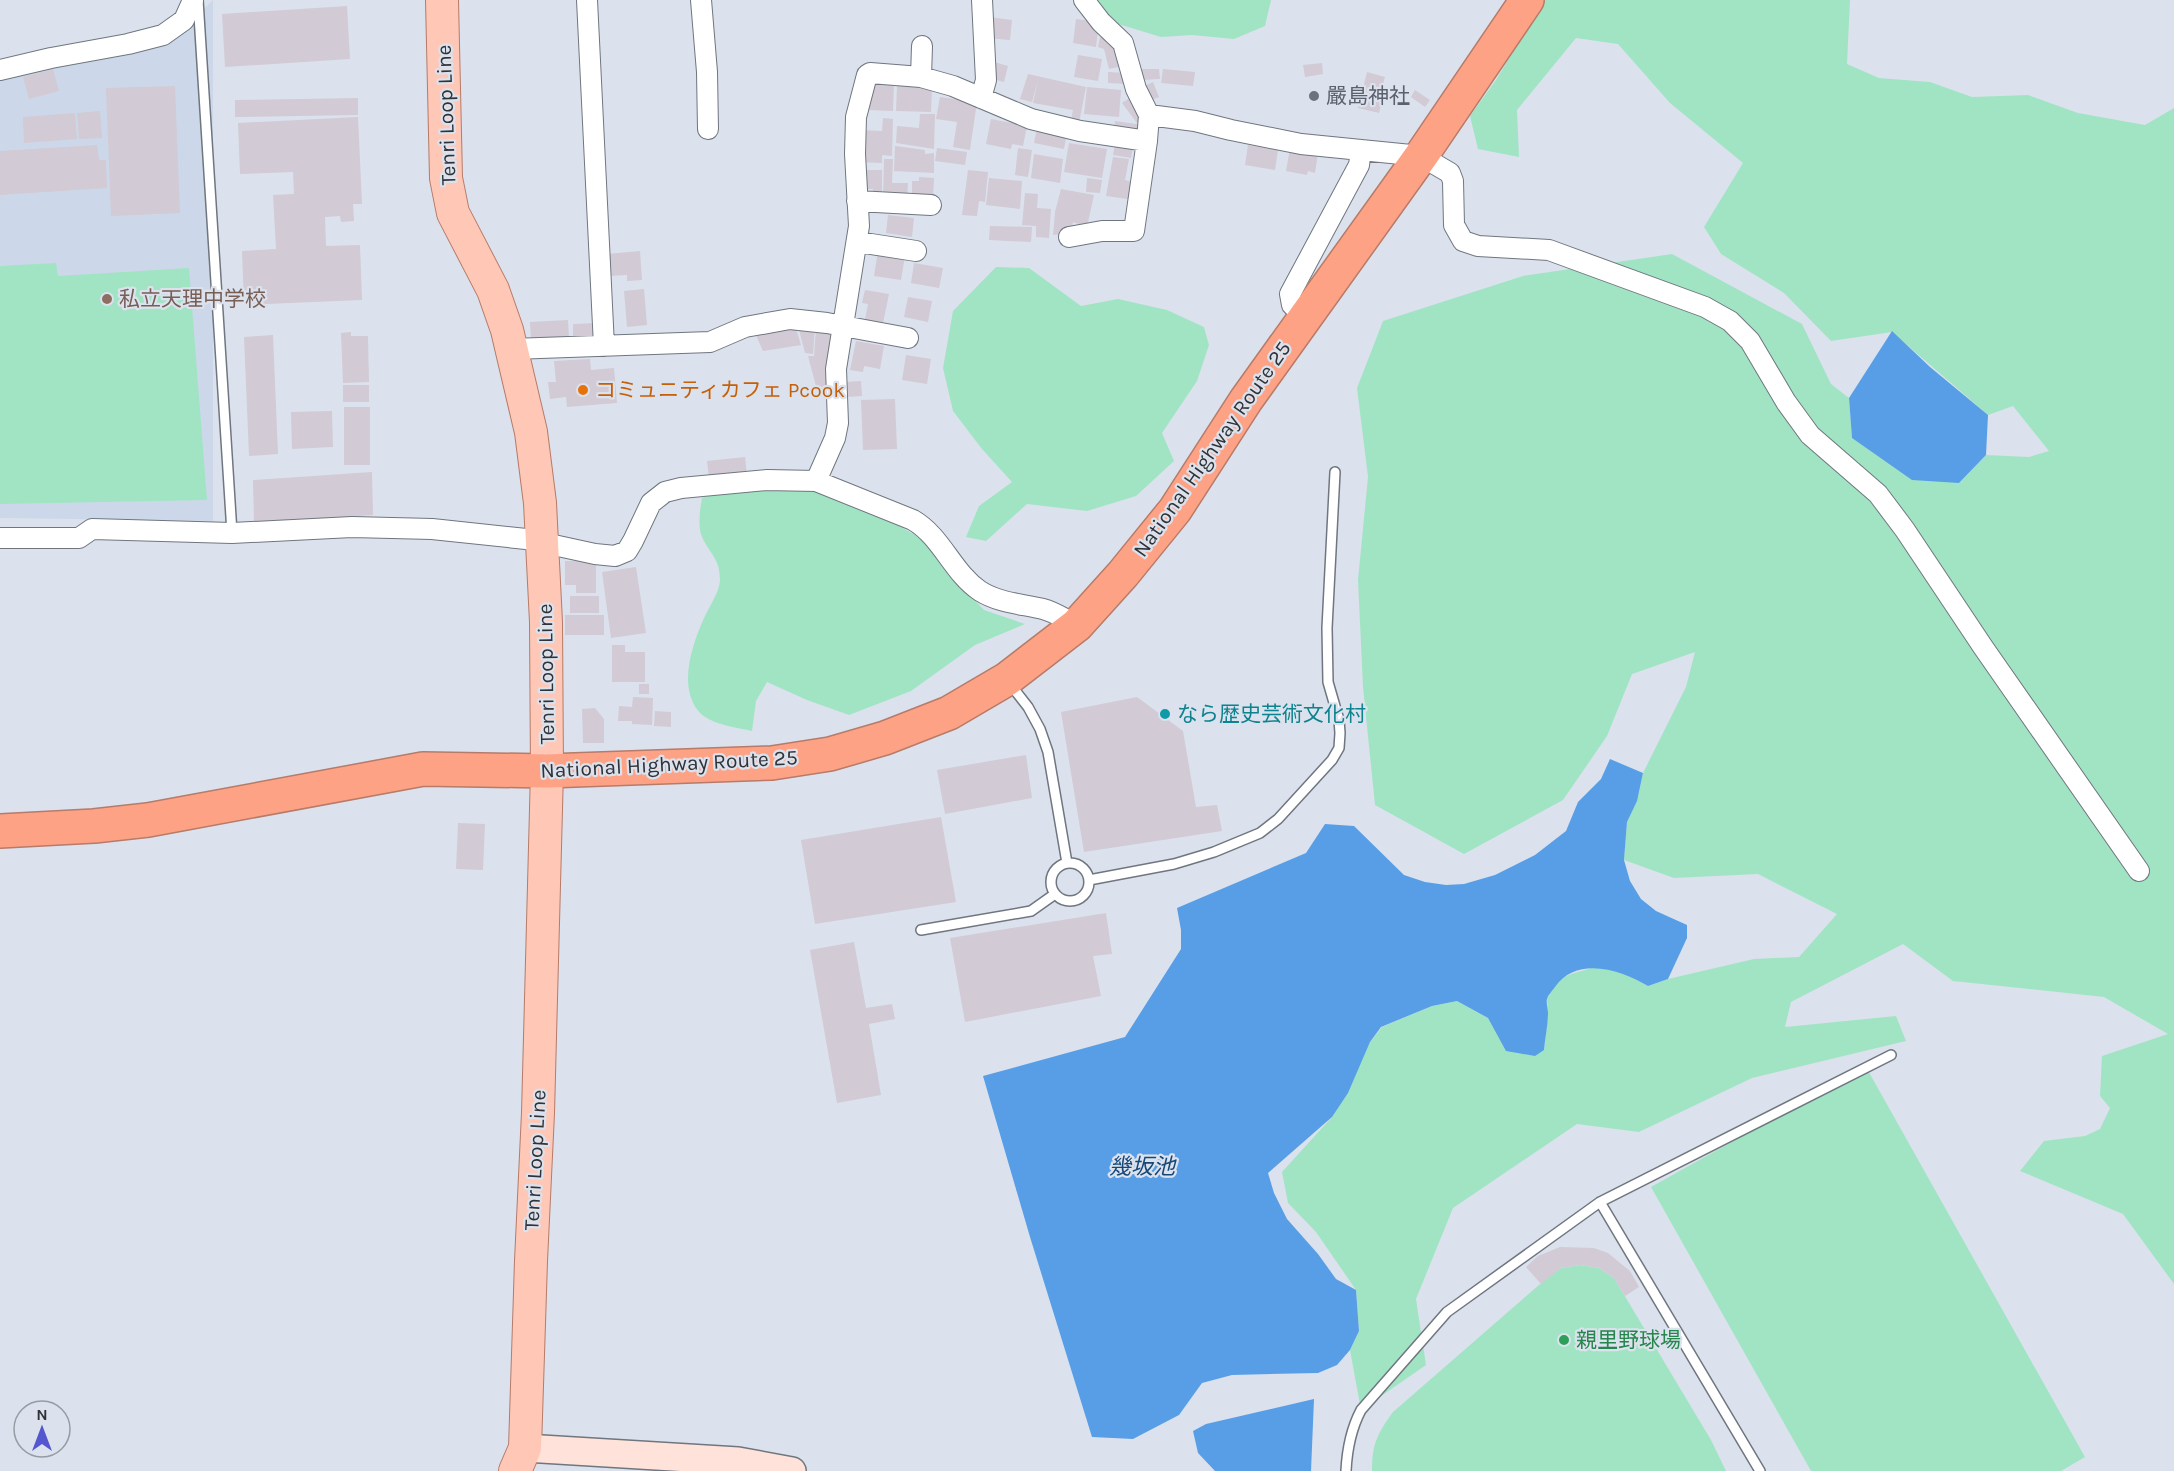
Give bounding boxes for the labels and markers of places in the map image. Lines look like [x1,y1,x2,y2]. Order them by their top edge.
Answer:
place label: 嚴島神社 [1326,84,1410,108]
marker: 嚴島神社 [1307,89,1321,103]
place label: 私立天理中学校 [119,287,266,311]
marker: 私立天理中学校 [100,292,114,306]
place label: コミュニティカフェ Pcook [595,378,845,402]
marker: コミュニティカフェ Pcook [576,383,590,397]
place label: なら歴史芸術文化村 [1177,702,1366,726]
marker: なら歴史芸術文化村 [1158,707,1172,721]
place label: 親里野球場 [1576,1328,1681,1352]
marker: 親里野球場 [1557,1333,1571,1347]

